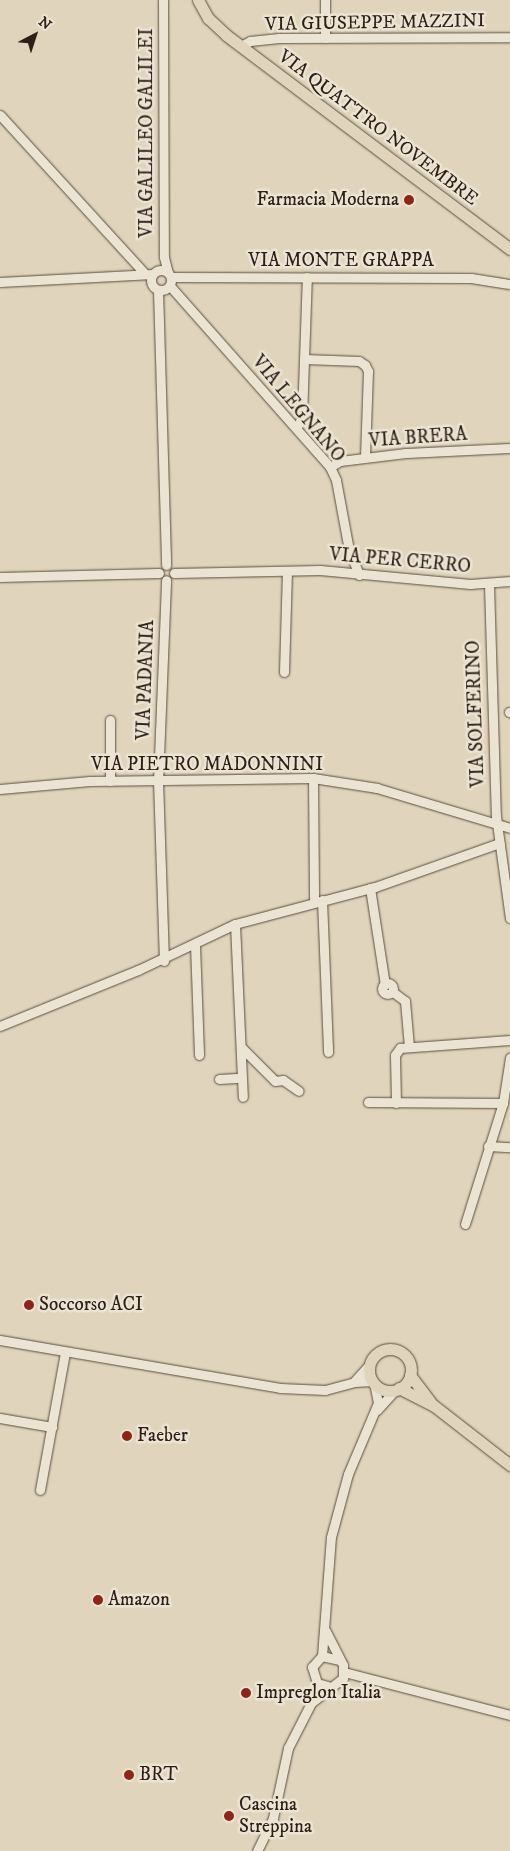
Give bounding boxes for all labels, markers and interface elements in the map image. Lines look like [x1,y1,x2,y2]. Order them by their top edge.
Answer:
north arrow [10,10,60,60]
street label: VIA GIUSEPPE MAZZINI [265,10,485,36]
text: N [34,13,55,34]
street label: VIA GALILEO GALILEI [136,28,158,238]
street label: VIA QUATTRO NOVEMBRE [274,45,482,211]
place label: Farmacia Moderna [256,189,399,211]
marker: Farmacia Moderna [403,194,415,206]
street label: VIA MONTE GRAPPA [248,250,434,272]
street label: VIA LEGNANO [247,351,349,467]
street label: VIA BRERA [368,423,468,453]
street label: VIA PER CERRO [328,543,472,579]
street label: VIA PADANIA [133,620,159,740]
street label: VIA SOLFERINO [462,640,490,788]
street label: VIA PIETRO MADONNINI [91,754,323,776]
place label: Soccorso ACI [39,1294,143,1316]
marker: Soccorso ACI [23,1299,35,1311]
place label: Faeber [137,1425,188,1447]
marker: Faeber [121,1430,133,1442]
place label: Amazon [108,1589,170,1611]
marker: Amazon [92,1594,104,1606]
place label: Impreglon Italia [256,1682,381,1704]
marker: Impreglon Italia [240,1687,252,1699]
place label: BRT [139,1764,178,1786]
marker: BRT [123,1769,135,1781]
place label: Cascina Streppina [239,1794,312,1838]
marker: Cascina Streppina [223,1810,235,1822]

